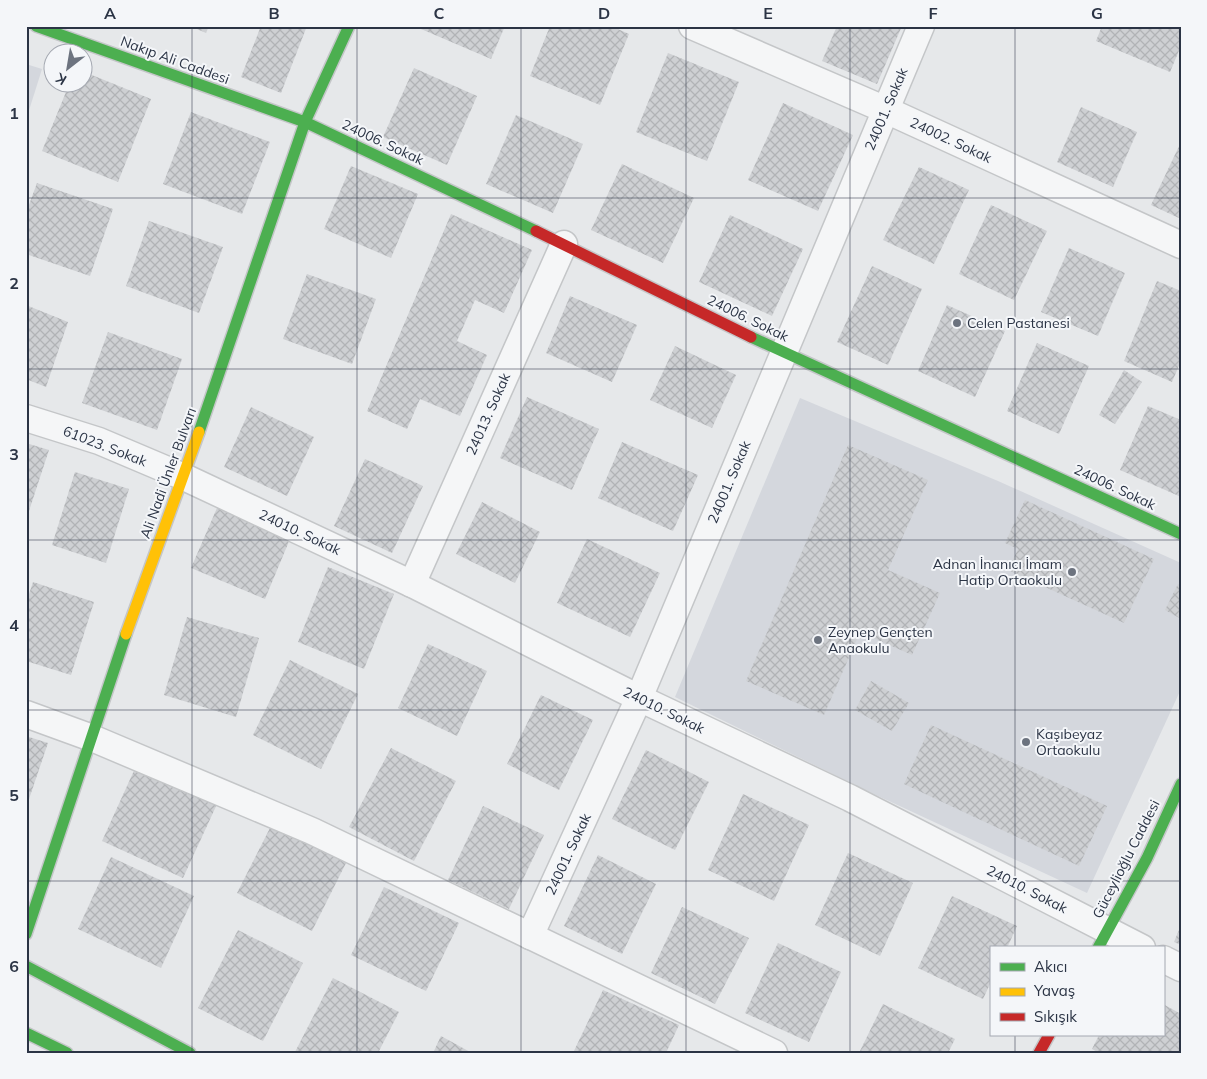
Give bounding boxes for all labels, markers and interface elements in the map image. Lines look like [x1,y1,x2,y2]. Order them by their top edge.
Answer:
text: A [104,3,116,23]
text: B [268,3,280,23]
text: C [434,3,445,23]
text: D [598,3,610,23]
text: E [763,3,773,23]
text: F [928,3,938,23]
text: G [1091,3,1103,23]
street label: Nakıp Ali Caddesi [118,32,232,88]
north arrow [42,42,92,92]
street label: 24001. Sokak [860,64,912,153]
text: K [52,69,70,89]
text: 1 [9,103,19,123]
street label: 24002. Sokak [907,113,996,167]
street label: 24006. Sokak [339,115,428,169]
text: 2 [9,273,19,293]
street label: 24006. Sokak [704,291,792,346]
place label: Celen Pastanesi [967,314,1070,332]
marker: Celen Pastanesi [951,317,963,329]
street label: 24013. Sokak [462,369,515,458]
street label: Ali Nadi Ünler Bulvarı [136,405,200,541]
street label: 61023. Sokak [61,422,150,471]
street label: 24001. Sokak [703,437,755,526]
text: 3 [9,444,19,464]
street label: 24006. Sokak [1071,460,1160,514]
street label: 24010. Sokak [256,505,345,559]
place label: Adnan İnanıcı İmam Hatip Ortaokulu [933,555,1062,589]
marker: Adnan İnanıcı İmam Hatip Ortaokulu [1066,566,1078,578]
text: 4 [9,615,19,635]
place label: Zeynep Gençten Anaokulu [828,623,933,657]
marker: Zeynep Gençten Anaokulu [812,634,824,646]
street label: 24010. Sokak [620,683,708,738]
place label: Kaşıbeyaz Ortaokulu [1036,725,1102,759]
marker: Kaşıbeyaz Ortaokulu [1020,736,1032,748]
text: 5 [9,785,19,805]
street label: Güceylioğlu Caddesi [1088,797,1164,921]
street label: 24001. Sokak [541,809,595,898]
street label: 24010. Sokak [984,861,1071,917]
legend [990,946,1164,1036]
text: 6 [9,956,19,976]
text: Akıcı [1034,957,1067,976]
text: Yavaş [1033,981,1075,1000]
text: Sıkışık [1034,1007,1077,1026]

